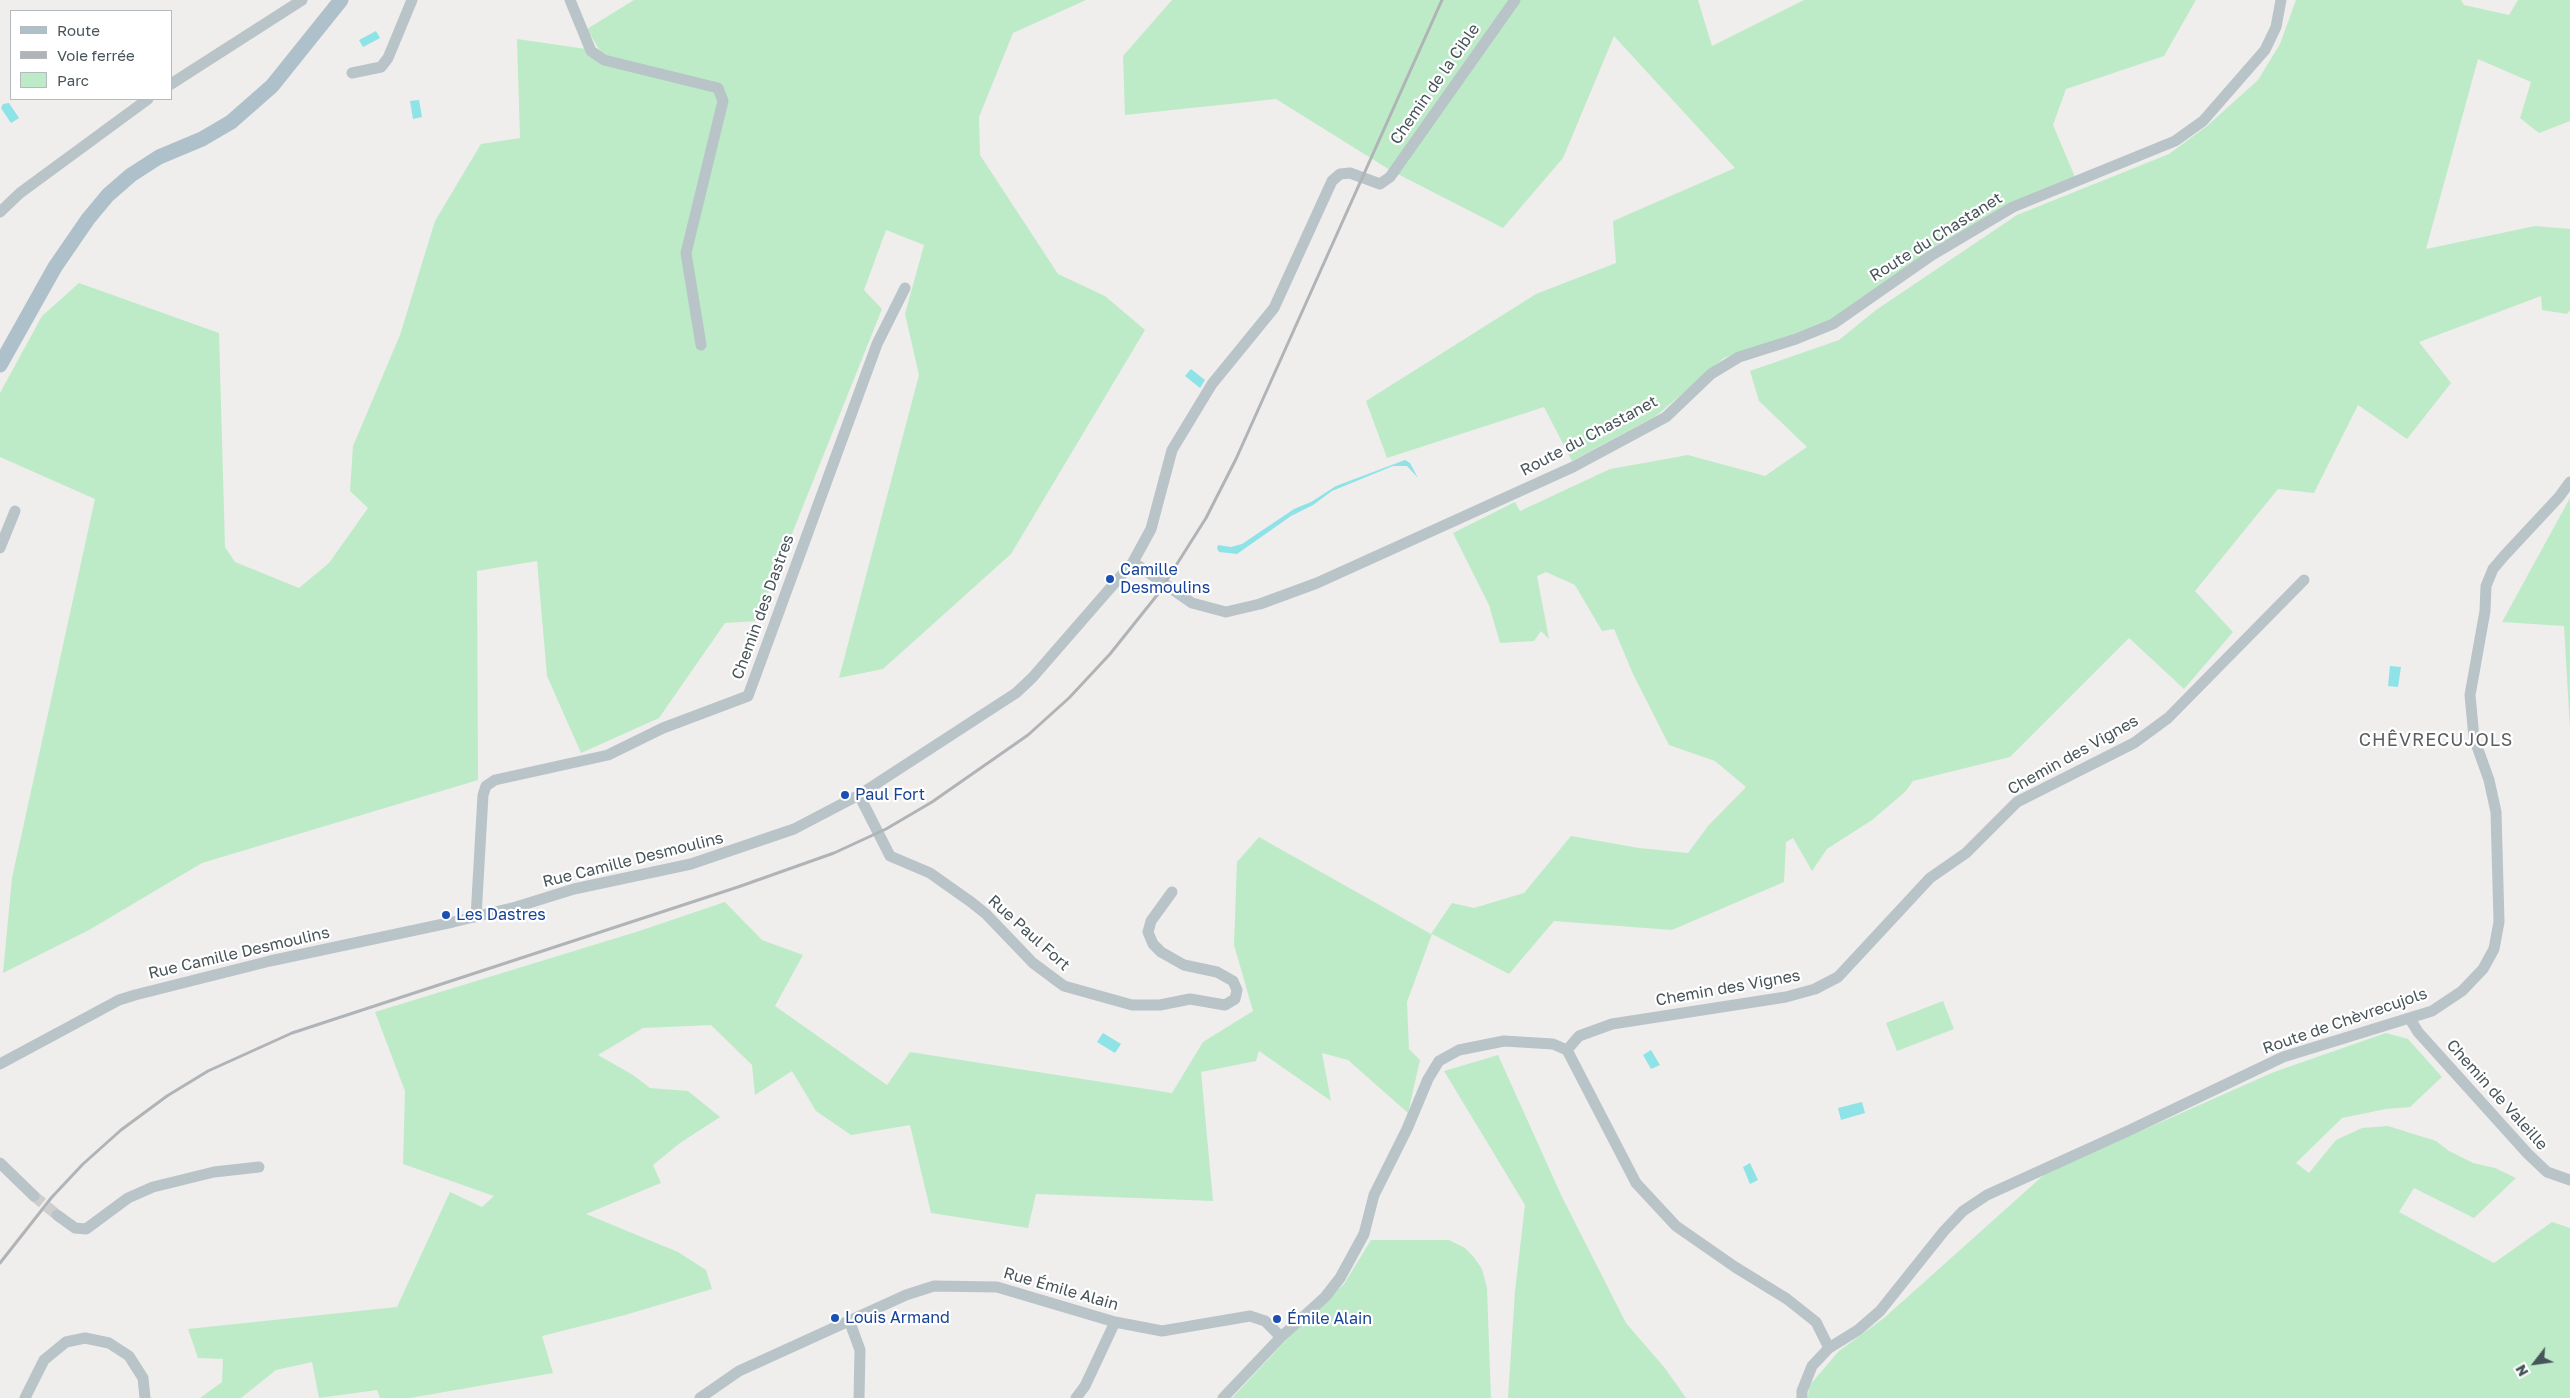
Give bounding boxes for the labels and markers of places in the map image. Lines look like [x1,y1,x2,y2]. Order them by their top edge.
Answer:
place label: Camille Desmoulins [1120,560,1210,598]
marker: Camille Desmoulins [1104,573,1116,585]
place label: Paul Fort [855,785,925,805]
marker: Paul Fort [839,789,851,801]
place label: Les Dastres [456,905,546,925]
marker: Les Dastres [440,909,452,921]
place label: Louis Armand [845,1308,950,1328]
place label: Émile Alain [1287,1309,1372,1329]
marker: Louis Armand [829,1312,841,1324]
marker: Émile Alain [1271,1313,1283,1325]

